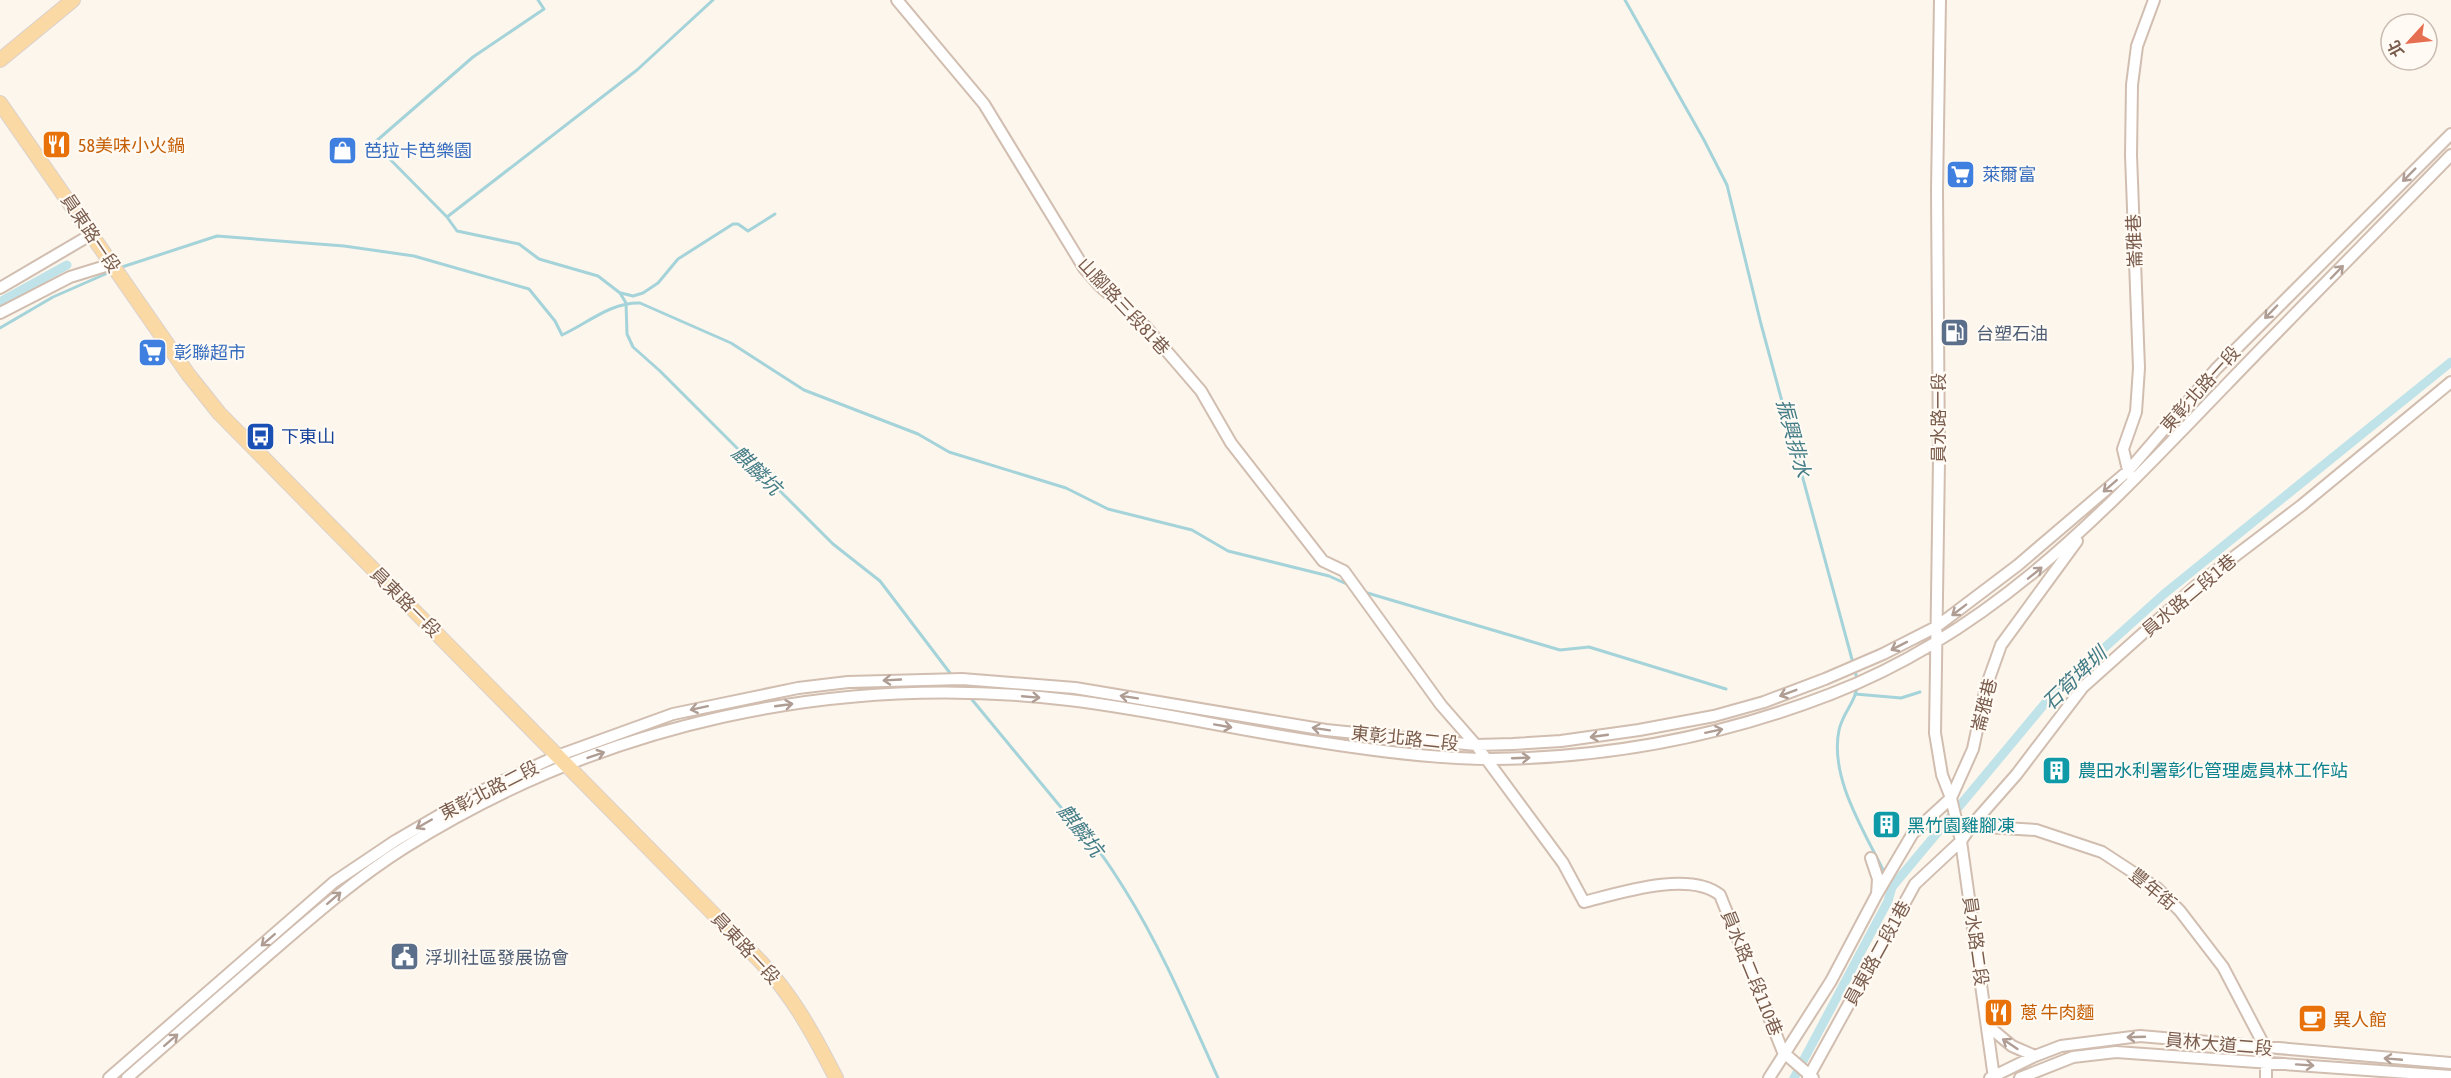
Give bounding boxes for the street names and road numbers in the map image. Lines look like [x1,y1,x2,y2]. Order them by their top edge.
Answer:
street label: 員東路一段 [57,190,125,276]
street label: 崙雅巷 [2123,214,2145,268]
street label: 山腳路三段81巷 [1074,253,1174,359]
street label: 東彰北路一段 [2156,342,2244,436]
street label: 員水路一段 [1928,373,1949,463]
street label: 員水路二段1巷 [2138,550,2240,640]
street label: 員東路一段 [367,563,445,641]
street label: 崙雅巷 [1967,676,2001,734]
street label: 東彰北路二段 [1350,722,1460,754]
street label: 東彰北路二段 [436,756,542,824]
street label: 豐年街 [2125,864,2181,914]
street label: 員水路二段 [1959,895,1993,987]
street label: 員東路二段1巷 [1840,897,1914,1009]
street label: 員水路二段110巷 [1717,907,1787,1039]
street label: 員東路一段 [708,908,784,988]
street label: 員林大道二段 [2164,1029,2274,1059]

